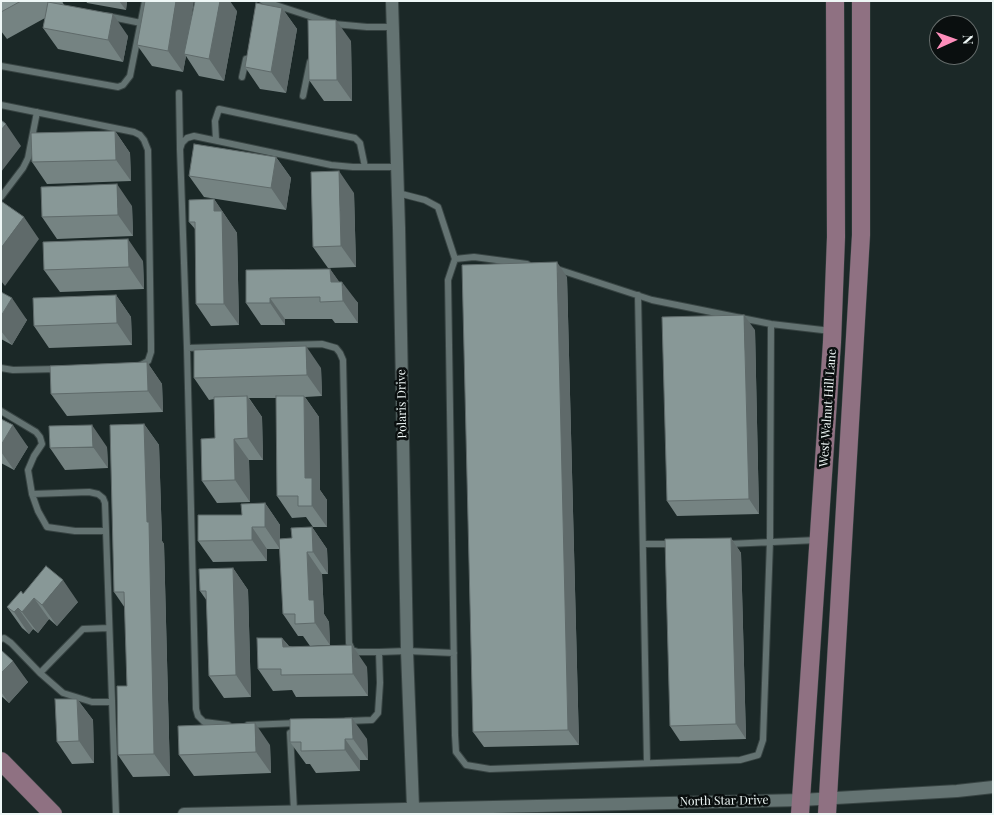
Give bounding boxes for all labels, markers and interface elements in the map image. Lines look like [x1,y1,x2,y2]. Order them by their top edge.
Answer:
north arrow [929,15,979,65]
text: N [959,34,978,45]
street label: West Walnut Hill Lane [817,348,839,468]
street label: Polaris Drive [394,369,410,439]
street label: North Star Drive [679,793,769,809]

